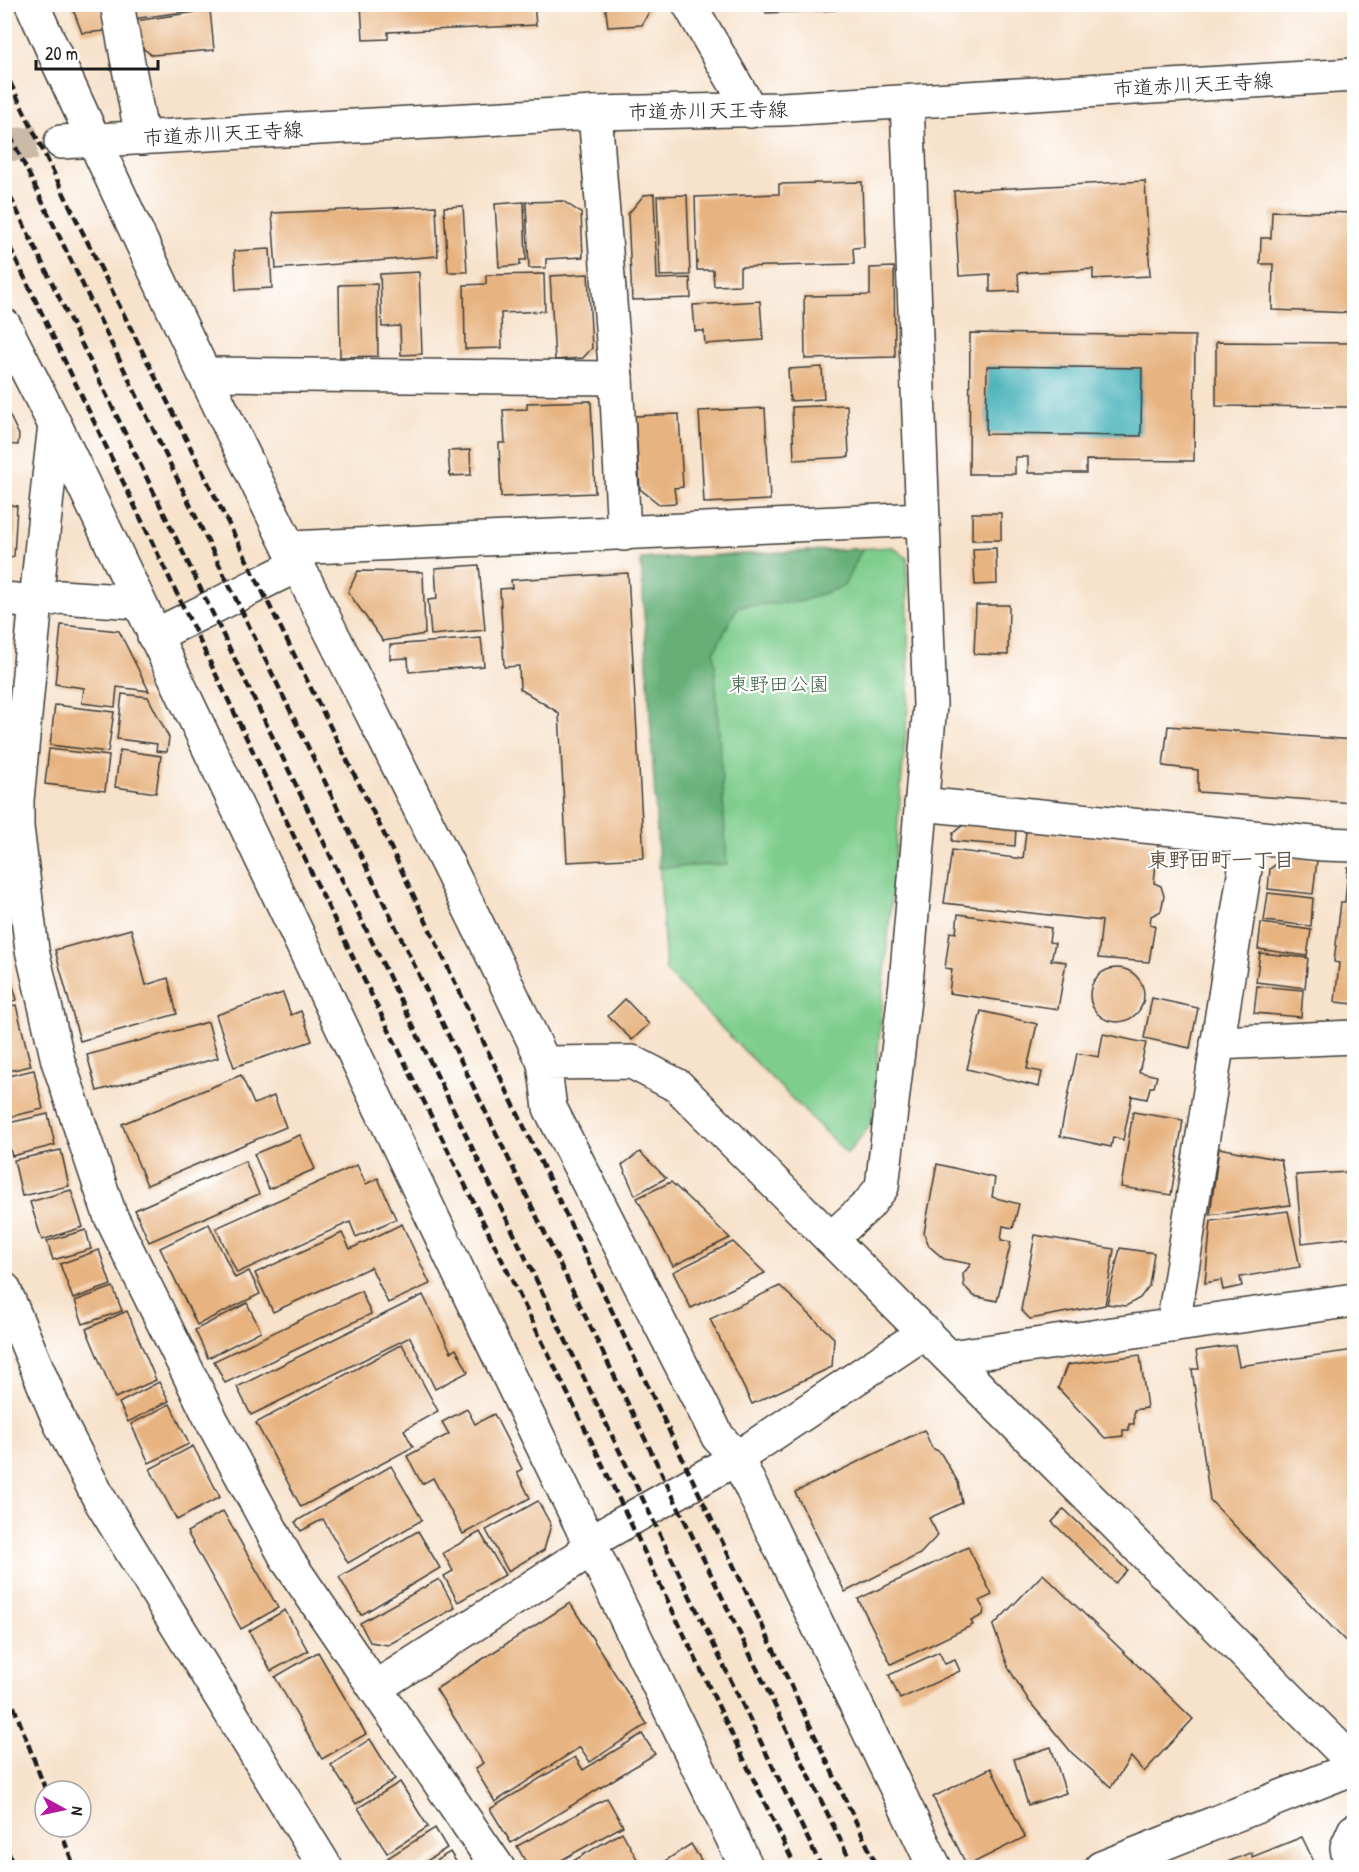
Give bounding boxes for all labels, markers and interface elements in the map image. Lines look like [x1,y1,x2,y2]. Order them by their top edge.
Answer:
scale bar [36,33,158,71]
text: 20 m [45,41,78,66]
street label: 市道赤川天王寺線 [1112,66,1274,102]
street label: 市道赤川天王寺線 [628,95,788,125]
street label: 市道赤川天王寺線 [142,115,304,151]
park label: 東野田公園 [729,670,829,697]
district label: 東野田町一丁目 [1148,845,1295,874]
north arrow [33,1779,93,1839]
text: N [66,1805,89,1817]

